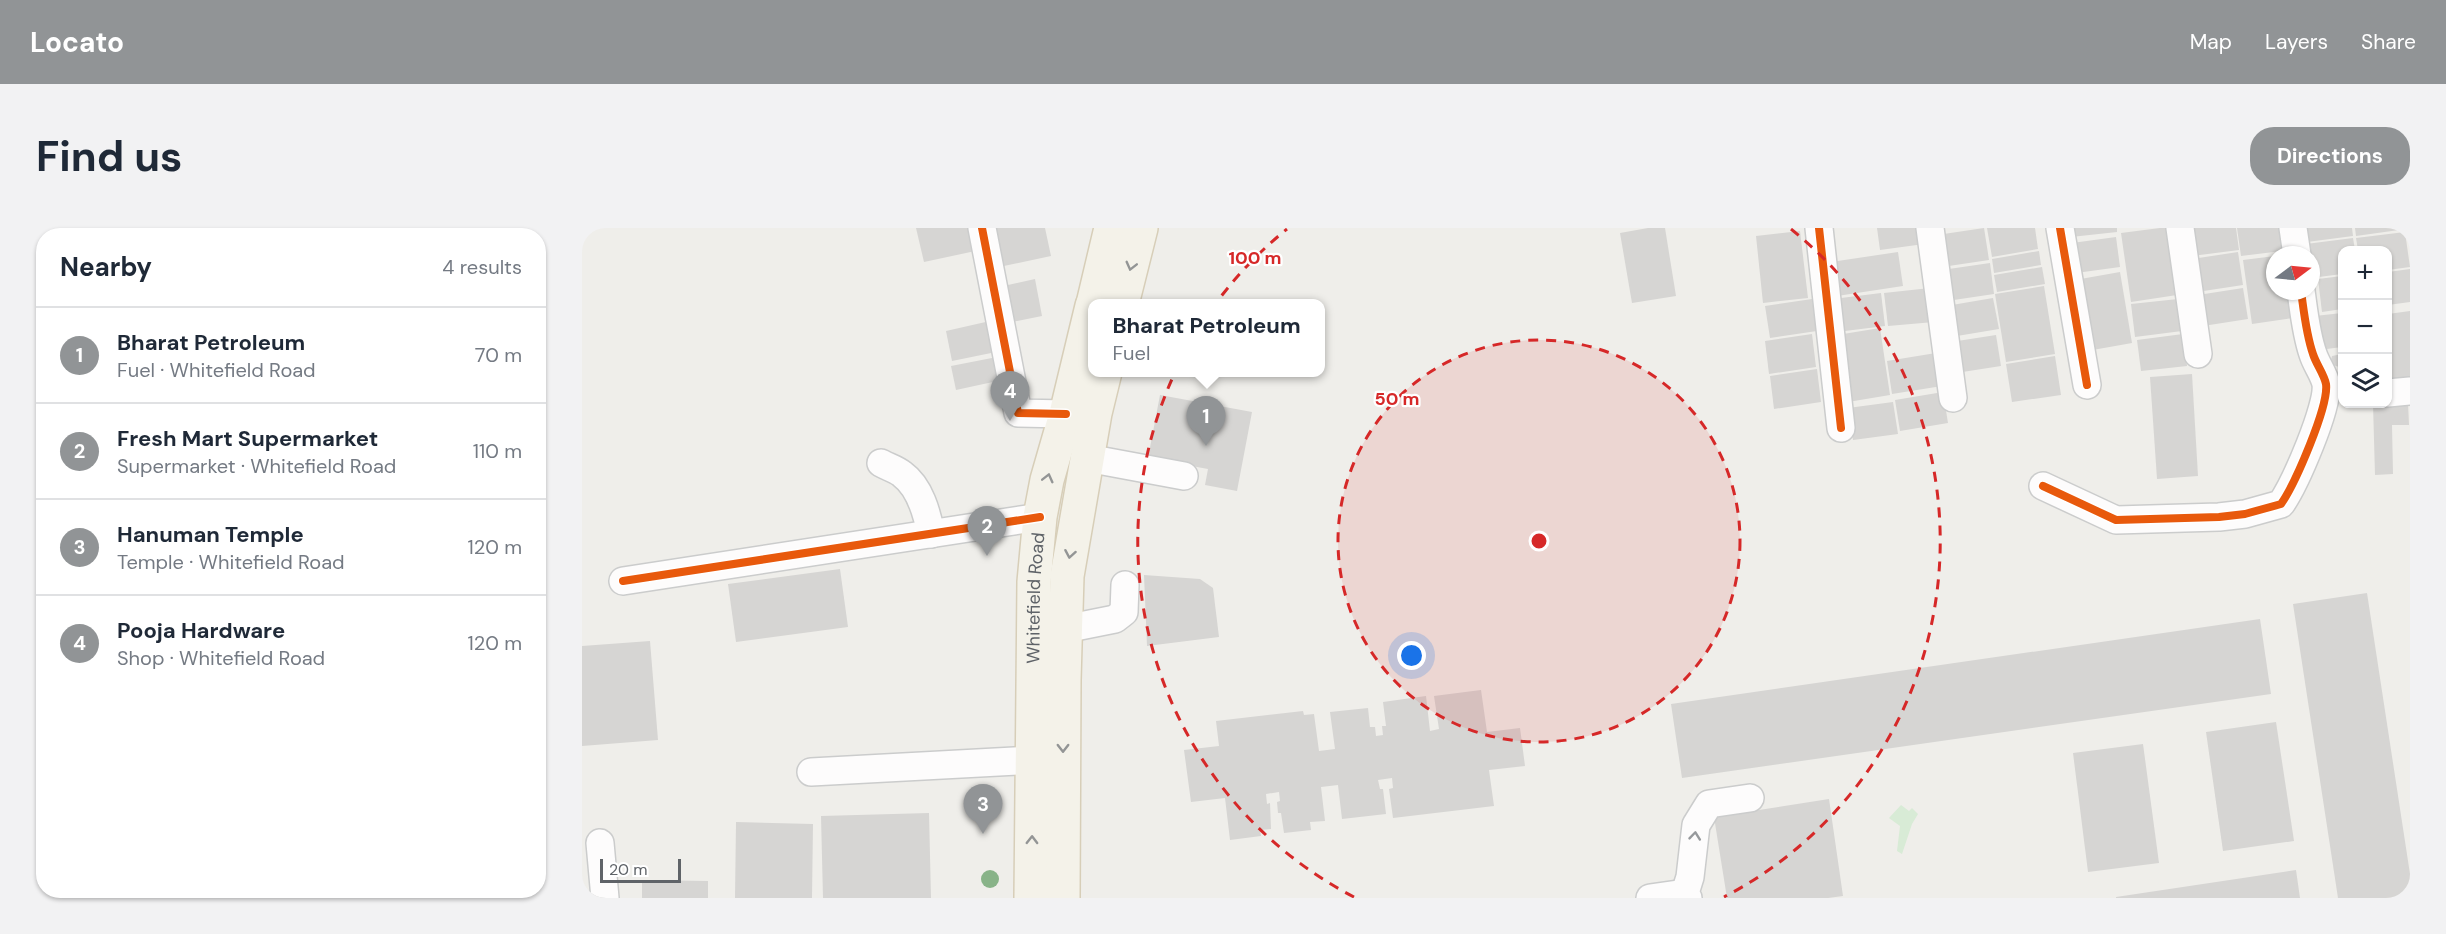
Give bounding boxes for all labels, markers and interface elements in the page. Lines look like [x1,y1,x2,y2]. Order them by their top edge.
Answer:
text: Locato [30,24,124,61]
text: Map [2190,28,2232,56]
text: Layers [2265,28,2328,56]
text: Share [2361,28,2416,56]
button: Directions [2250,127,2410,185]
text: Find us [36,129,182,184]
text: 100 m [1228,246,1282,270]
north arrow [2266,246,2320,300]
map controls [2338,246,2392,408]
button: + [2338,246,2392,300]
text: Nearby [60,250,152,284]
text: 4 results [442,254,522,280]
one-way arrow [1126,261,1139,271]
popup [1088,299,1325,377]
button: − [2338,300,2392,354]
text: Bharat Petroleum [1112,311,1301,340]
text: Bharat Petroleum [117,328,305,357]
text: Fuel [1112,340,1150,366]
text: 1 [76,342,83,368]
text: 70 m [475,342,522,368]
button: layers [2338,354,2392,408]
text: Fuel · Whitefield Road [117,357,316,383]
pin: 4 [990,372,1030,421]
text: 50 m [1374,387,1420,411]
pin: 1 [1186,396,1226,446]
text: Fresh Mart Supermarket [117,424,378,453]
text: 2 [74,438,85,464]
text: 110 m [473,438,522,464]
text: Supermarket · Whitefield Road [117,453,396,479]
one-way arrow [1041,473,1054,483]
pin: 2 [968,506,1006,556]
text: Hanuman Temple [117,520,304,549]
street label: Whitefield Road [1021,531,1051,664]
centre of rings [1529,531,1549,551]
text: 3 [73,534,86,560]
text: 120 m [468,534,522,560]
text: Temple · Whitefield Road [117,549,345,575]
one-way arrow [1065,549,1077,558]
text: Pooja Hardware [117,616,285,645]
text: 4 [73,630,86,656]
text: 120 m [468,630,522,656]
your location [1397,641,1426,670]
text: Shop · Whitefield Road [117,645,325,671]
one-way arrow [1057,744,1069,753]
pin: 3 [964,784,1002,834]
one-way arrow [1688,831,1701,841]
one-way arrow [1026,835,1039,844]
scale bar [600,856,681,884]
text: 20 m [609,859,648,880]

